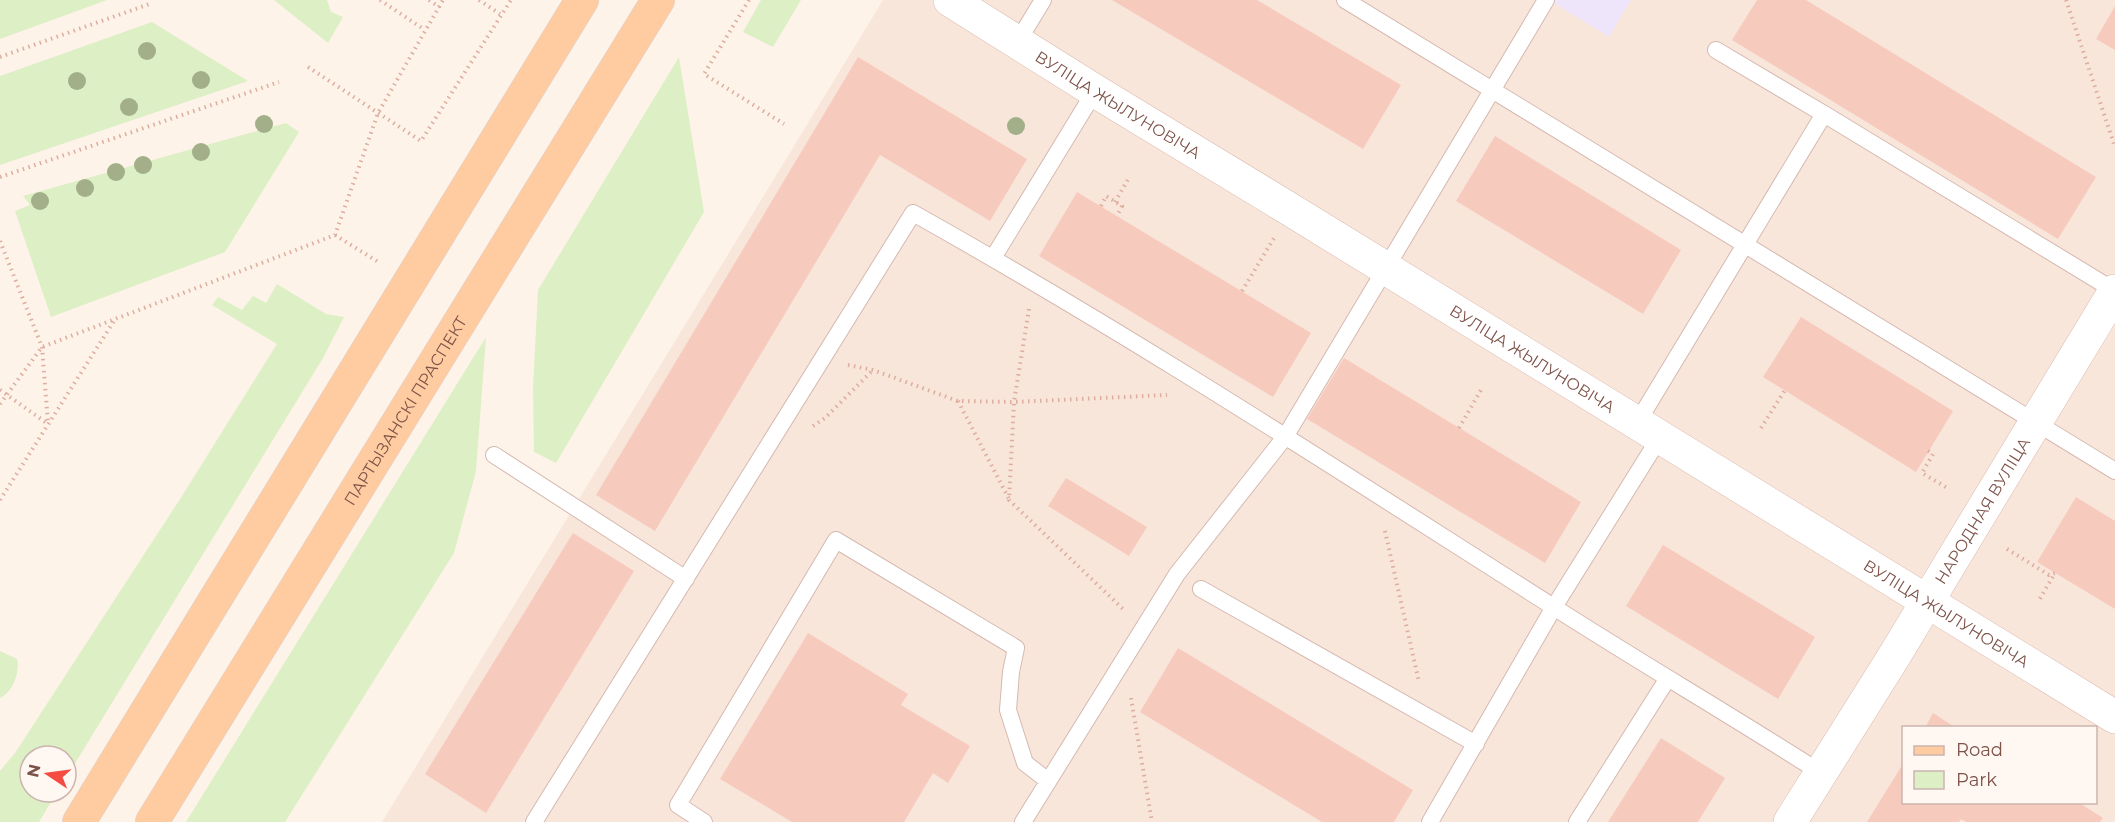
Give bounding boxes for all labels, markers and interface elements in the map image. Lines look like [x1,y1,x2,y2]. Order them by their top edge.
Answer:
street label: ВУЛІЦА ЖЫЛУНОВІЧА [1032,47,1204,163]
street label: ВУЛІЦА ЖЫЛУНОВІЧА [1446,301,1619,417]
street label: ПАРТЫЗАНСКІ ПРАСПЕКТ [340,312,471,509]
street label: НАРОДНАЯ ВУЛІЦА [1931,434,2034,587]
street label: ВУЛІЦА ЖЫЛУНОВІЧА [1860,555,2033,671]
legend [1902,726,2097,804]
text: Road [1956,739,2003,761]
north arrow [18,744,78,804]
text: N [23,762,45,779]
text: Park [1956,769,1997,791]

